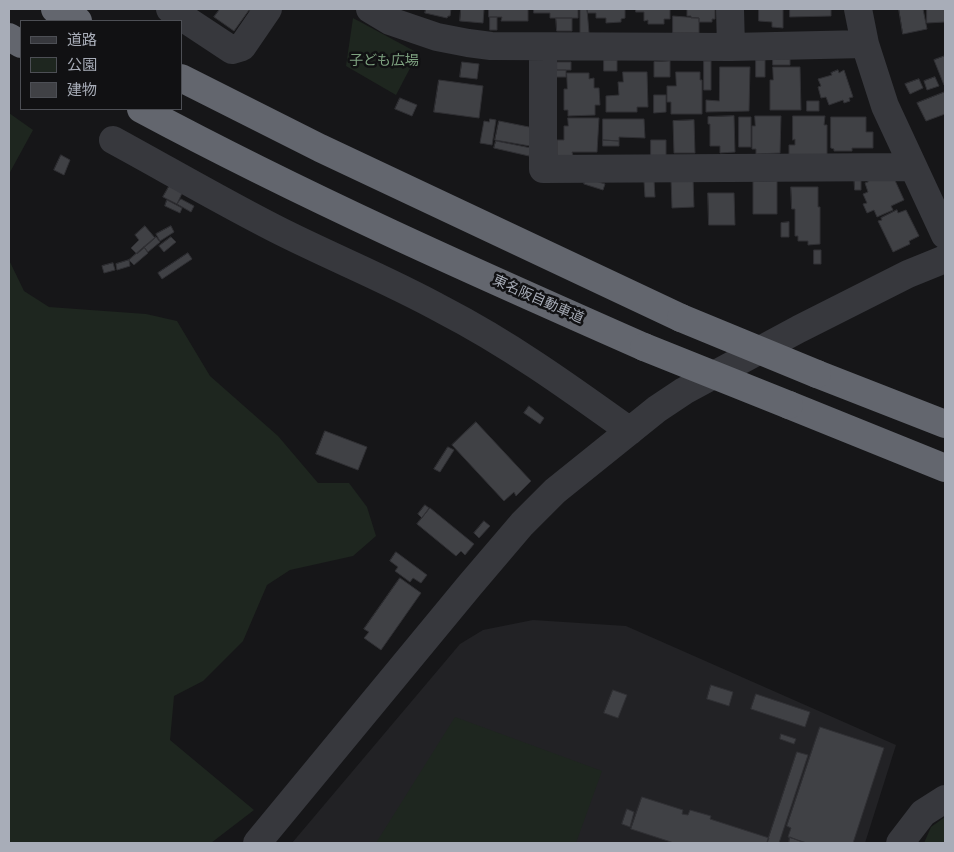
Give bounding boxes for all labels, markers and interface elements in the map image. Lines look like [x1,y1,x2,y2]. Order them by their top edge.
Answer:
legend [20,20,182,110]
text: 道路 [67,29,97,50]
park label: 子ども広場 [349,53,419,69]
text: 公園 [67,54,97,75]
text: 建物 [67,79,97,100]
street label: 東名阪自動車道 [490,272,586,328]

